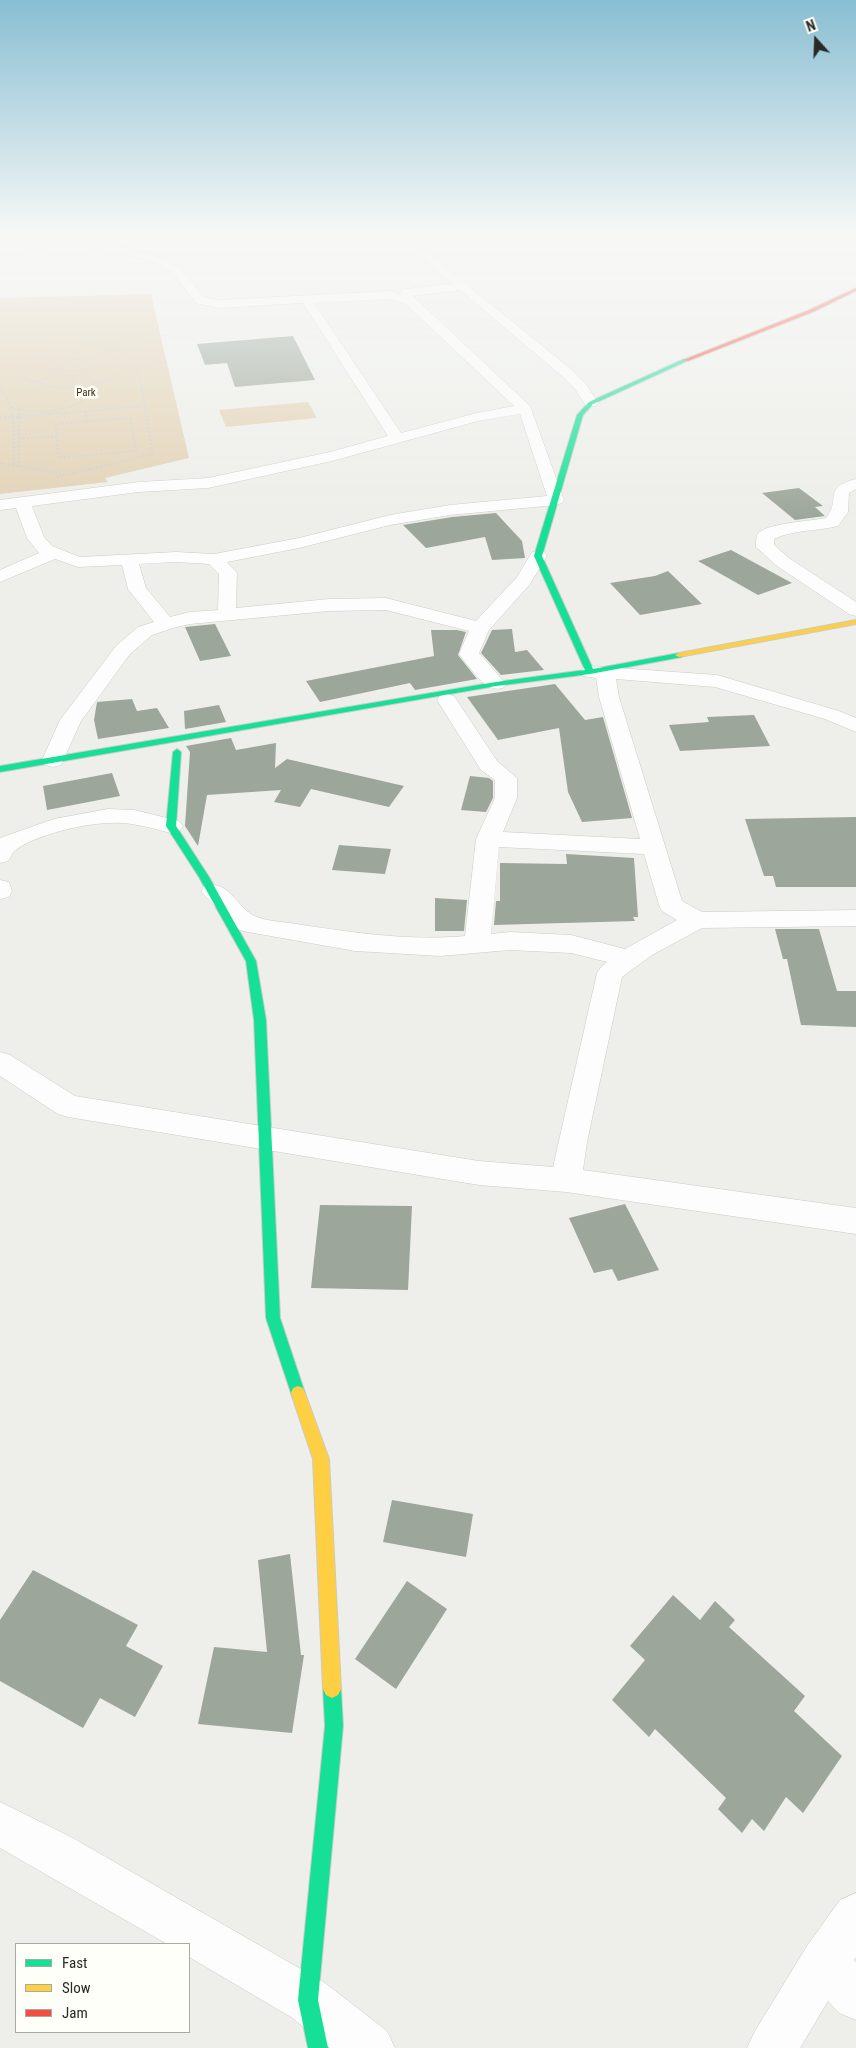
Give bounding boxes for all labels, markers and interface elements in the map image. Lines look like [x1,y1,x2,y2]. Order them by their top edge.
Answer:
north arrow [791,15,841,65]
text: N [804,17,818,35]
park label: Park [76,386,96,400]
legend [15,1943,190,2033]
text: Fast [62,1954,87,1972]
text: Slow [62,1979,91,1997]
text: Jam [62,2004,88,2022]

